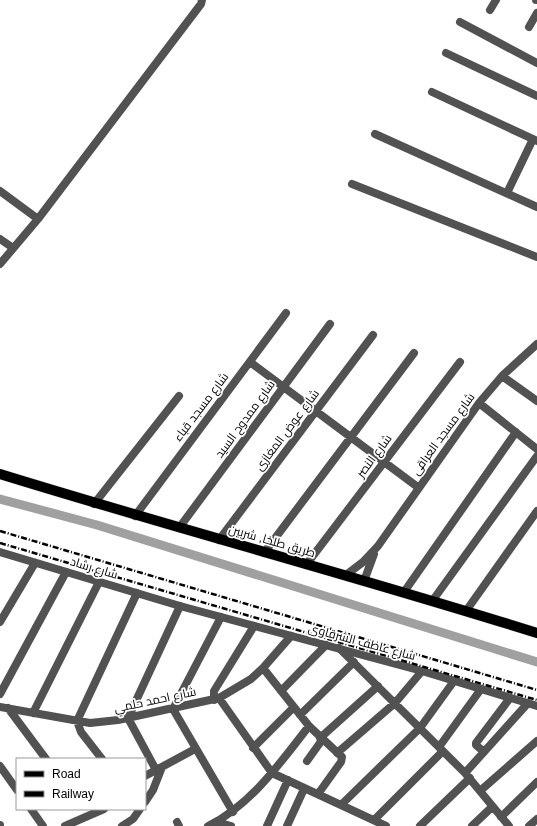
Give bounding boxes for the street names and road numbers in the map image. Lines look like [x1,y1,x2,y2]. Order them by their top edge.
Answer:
street label: شارع مسجد قباء [171,370,232,445]
street label: شارع ممدوح السيد [212,377,279,461]
street label: شارع عوض المغازى [252,387,323,474]
street label: شارع مسجد العراقى [409,390,478,478]
street label: شارع النصر [353,432,395,482]
street label: طريق طلخا, شربين [227,522,317,560]
street label: شارع رشاد [68,554,120,583]
street label: شارع عاطف الشرقاوى [307,621,417,664]
street label: شارع احمد حلمي [113,684,198,718]

